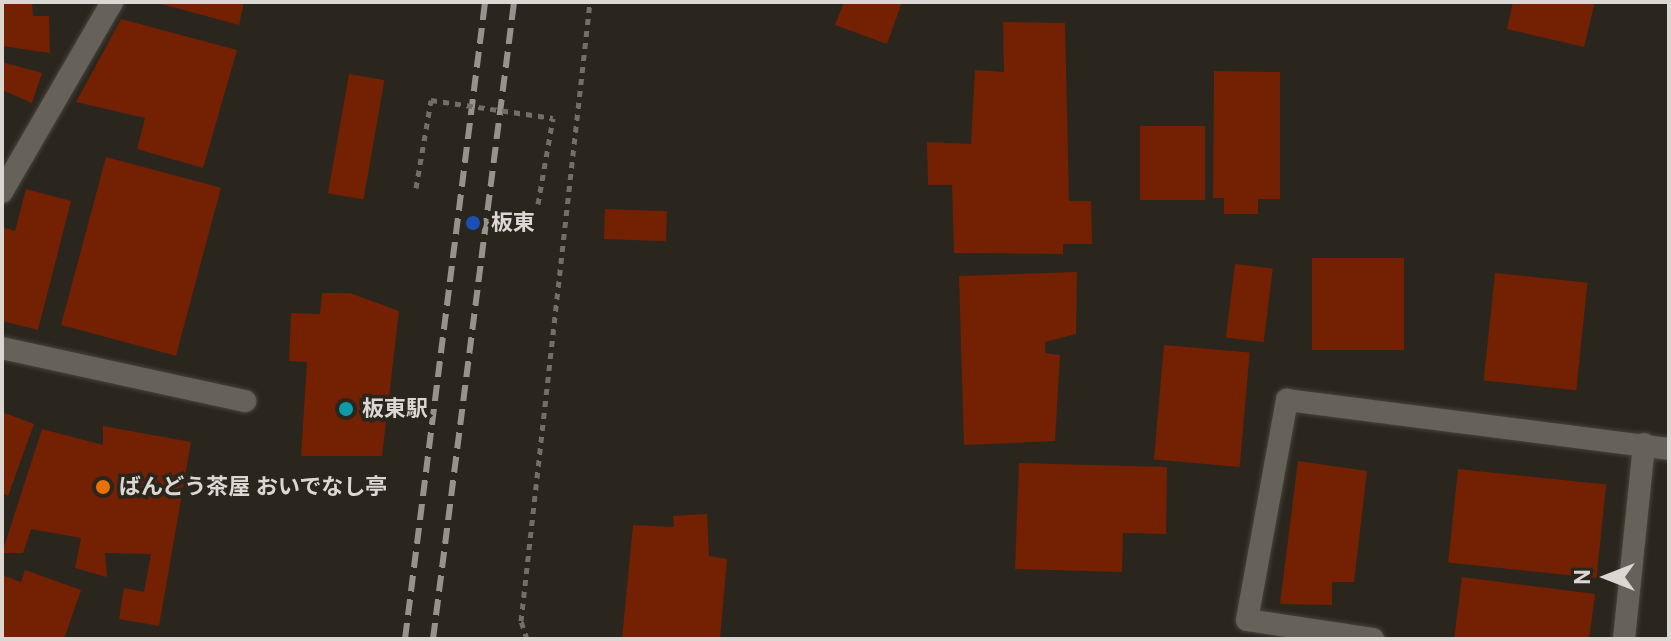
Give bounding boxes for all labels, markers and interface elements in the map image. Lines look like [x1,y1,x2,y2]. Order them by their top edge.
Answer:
place label: 板東 [491,210,535,236]
marker: 板東 [462,212,484,234]
place label: 板東駅 [362,396,428,422]
marker: 板東駅 [337,400,355,418]
place label: ばんどう茶屋 おいでなし亭 [119,474,388,500]
marker: ばんどう茶屋 おいでなし亭 [94,478,112,496]
north arrow [1567,537,1647,617]
text: N [1570,569,1595,585]

